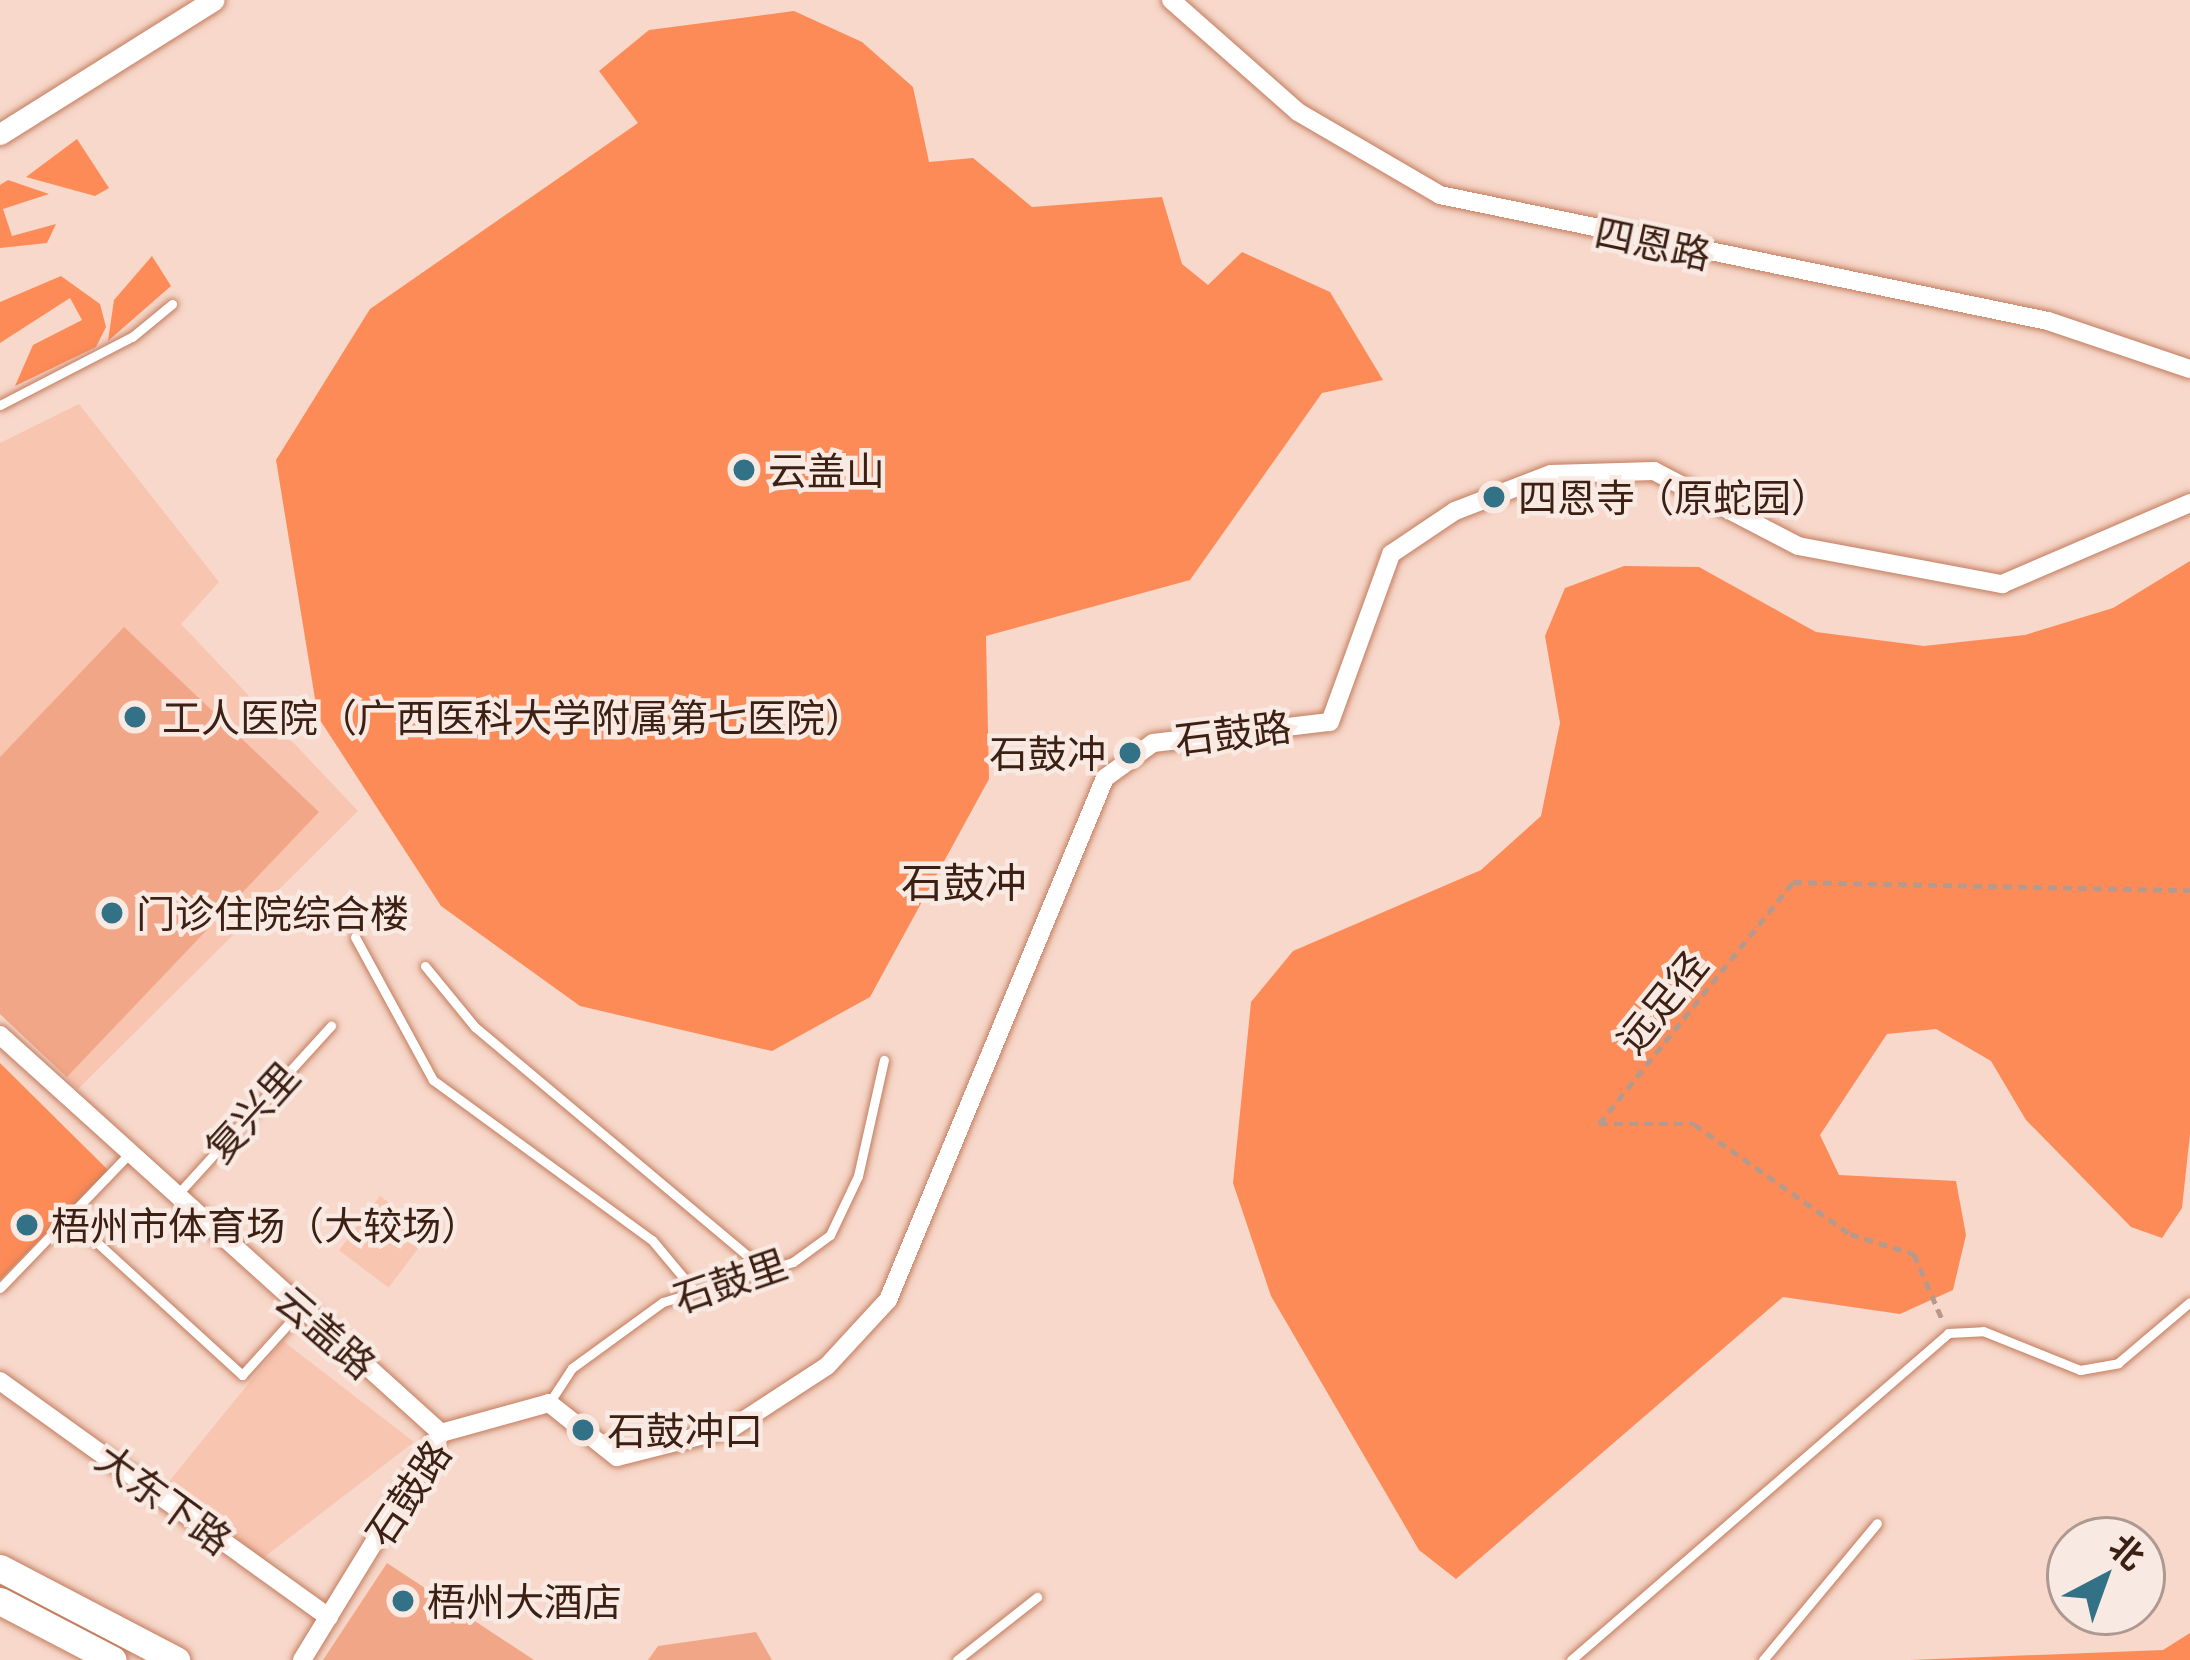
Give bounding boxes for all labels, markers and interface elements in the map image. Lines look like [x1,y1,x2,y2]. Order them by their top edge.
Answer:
street label: 四恩路 [1591,208,1715,278]
place label: 云盖山 [768,447,885,493]
marker: 云盖山 [731,457,757,483]
place label: 四恩寺（原蛇园） [1518,474,1830,520]
marker: 四恩寺（原蛇园） [1481,484,1507,510]
place label: 工人医院（广西医科大学附属第七医院） [162,694,864,740]
marker: 工人医院（广西医科大学附属第七医院） [119,701,151,733]
street label: 石鼓路 [1172,703,1294,763]
place label: 石鼓冲 [989,730,1106,776]
marker: 石鼓冲 [1117,740,1143,766]
district label: 石鼓冲 [901,856,1027,906]
place label: 门诊住院综合楼 [136,890,409,936]
marker: 门诊住院综合楼 [99,900,125,926]
street label: 远足径 [1607,942,1717,1062]
street label: 复兴里 [195,1053,309,1171]
place label: 梧州市体育场（大较场） [51,1202,480,1248]
marker: 梧州市体育场（大较场） [14,1212,40,1238]
street label: 石鼓里 [667,1240,793,1322]
street label: 云盖路 [266,1276,386,1388]
place label: 石鼓冲口 [607,1407,763,1453]
marker: 石鼓冲口 [570,1417,596,1443]
street label: 石鼓路 [356,1431,460,1555]
street label: 大东下路 [87,1434,241,1564]
north arrow [2046,1516,2166,1636]
text: 北 [2102,1525,2153,1577]
place label: 梧州大酒店 [427,1578,622,1624]
marker: 梧州大酒店 [390,1588,416,1614]

